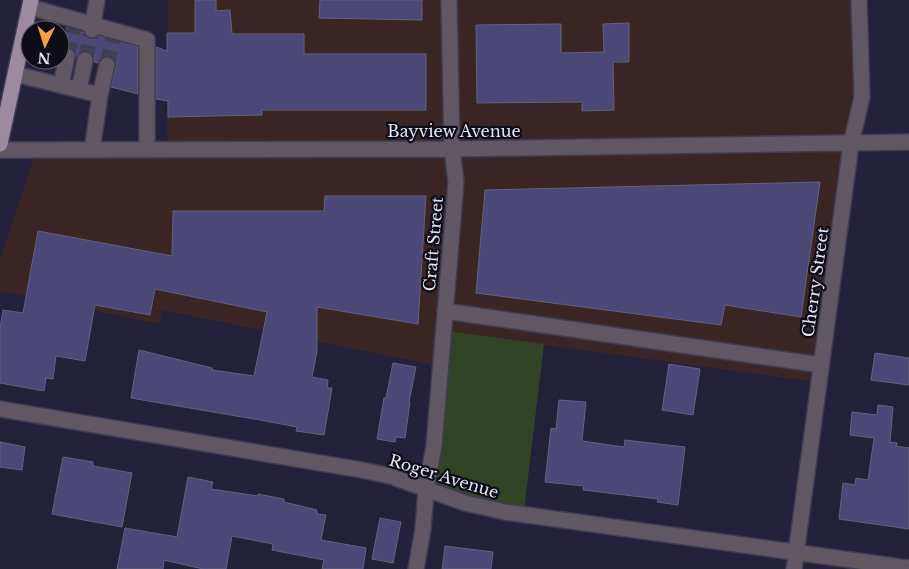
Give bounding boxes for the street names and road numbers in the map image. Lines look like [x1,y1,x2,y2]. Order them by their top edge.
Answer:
street label: Bayview Avenue [387,121,521,141]
street label: Craft Street [419,196,447,292]
street label: Cherry Street [797,226,833,338]
street label: Roger Avenue [387,450,501,502]

